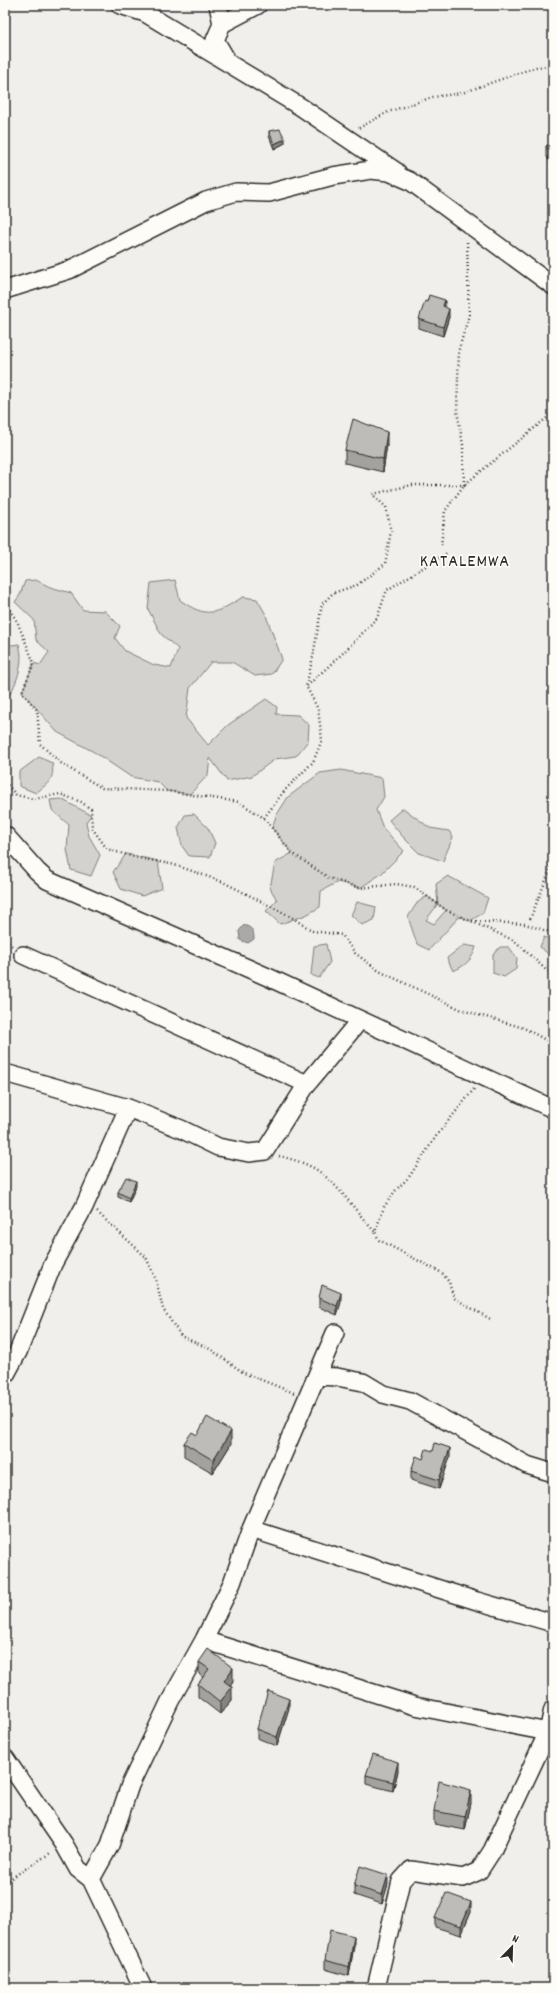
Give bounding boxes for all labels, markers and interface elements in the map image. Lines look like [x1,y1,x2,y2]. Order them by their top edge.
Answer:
district label: KATALEMWA [420,550,510,575]
north arrow [492,1927,532,1967]
text: N [509,1931,521,1948]

